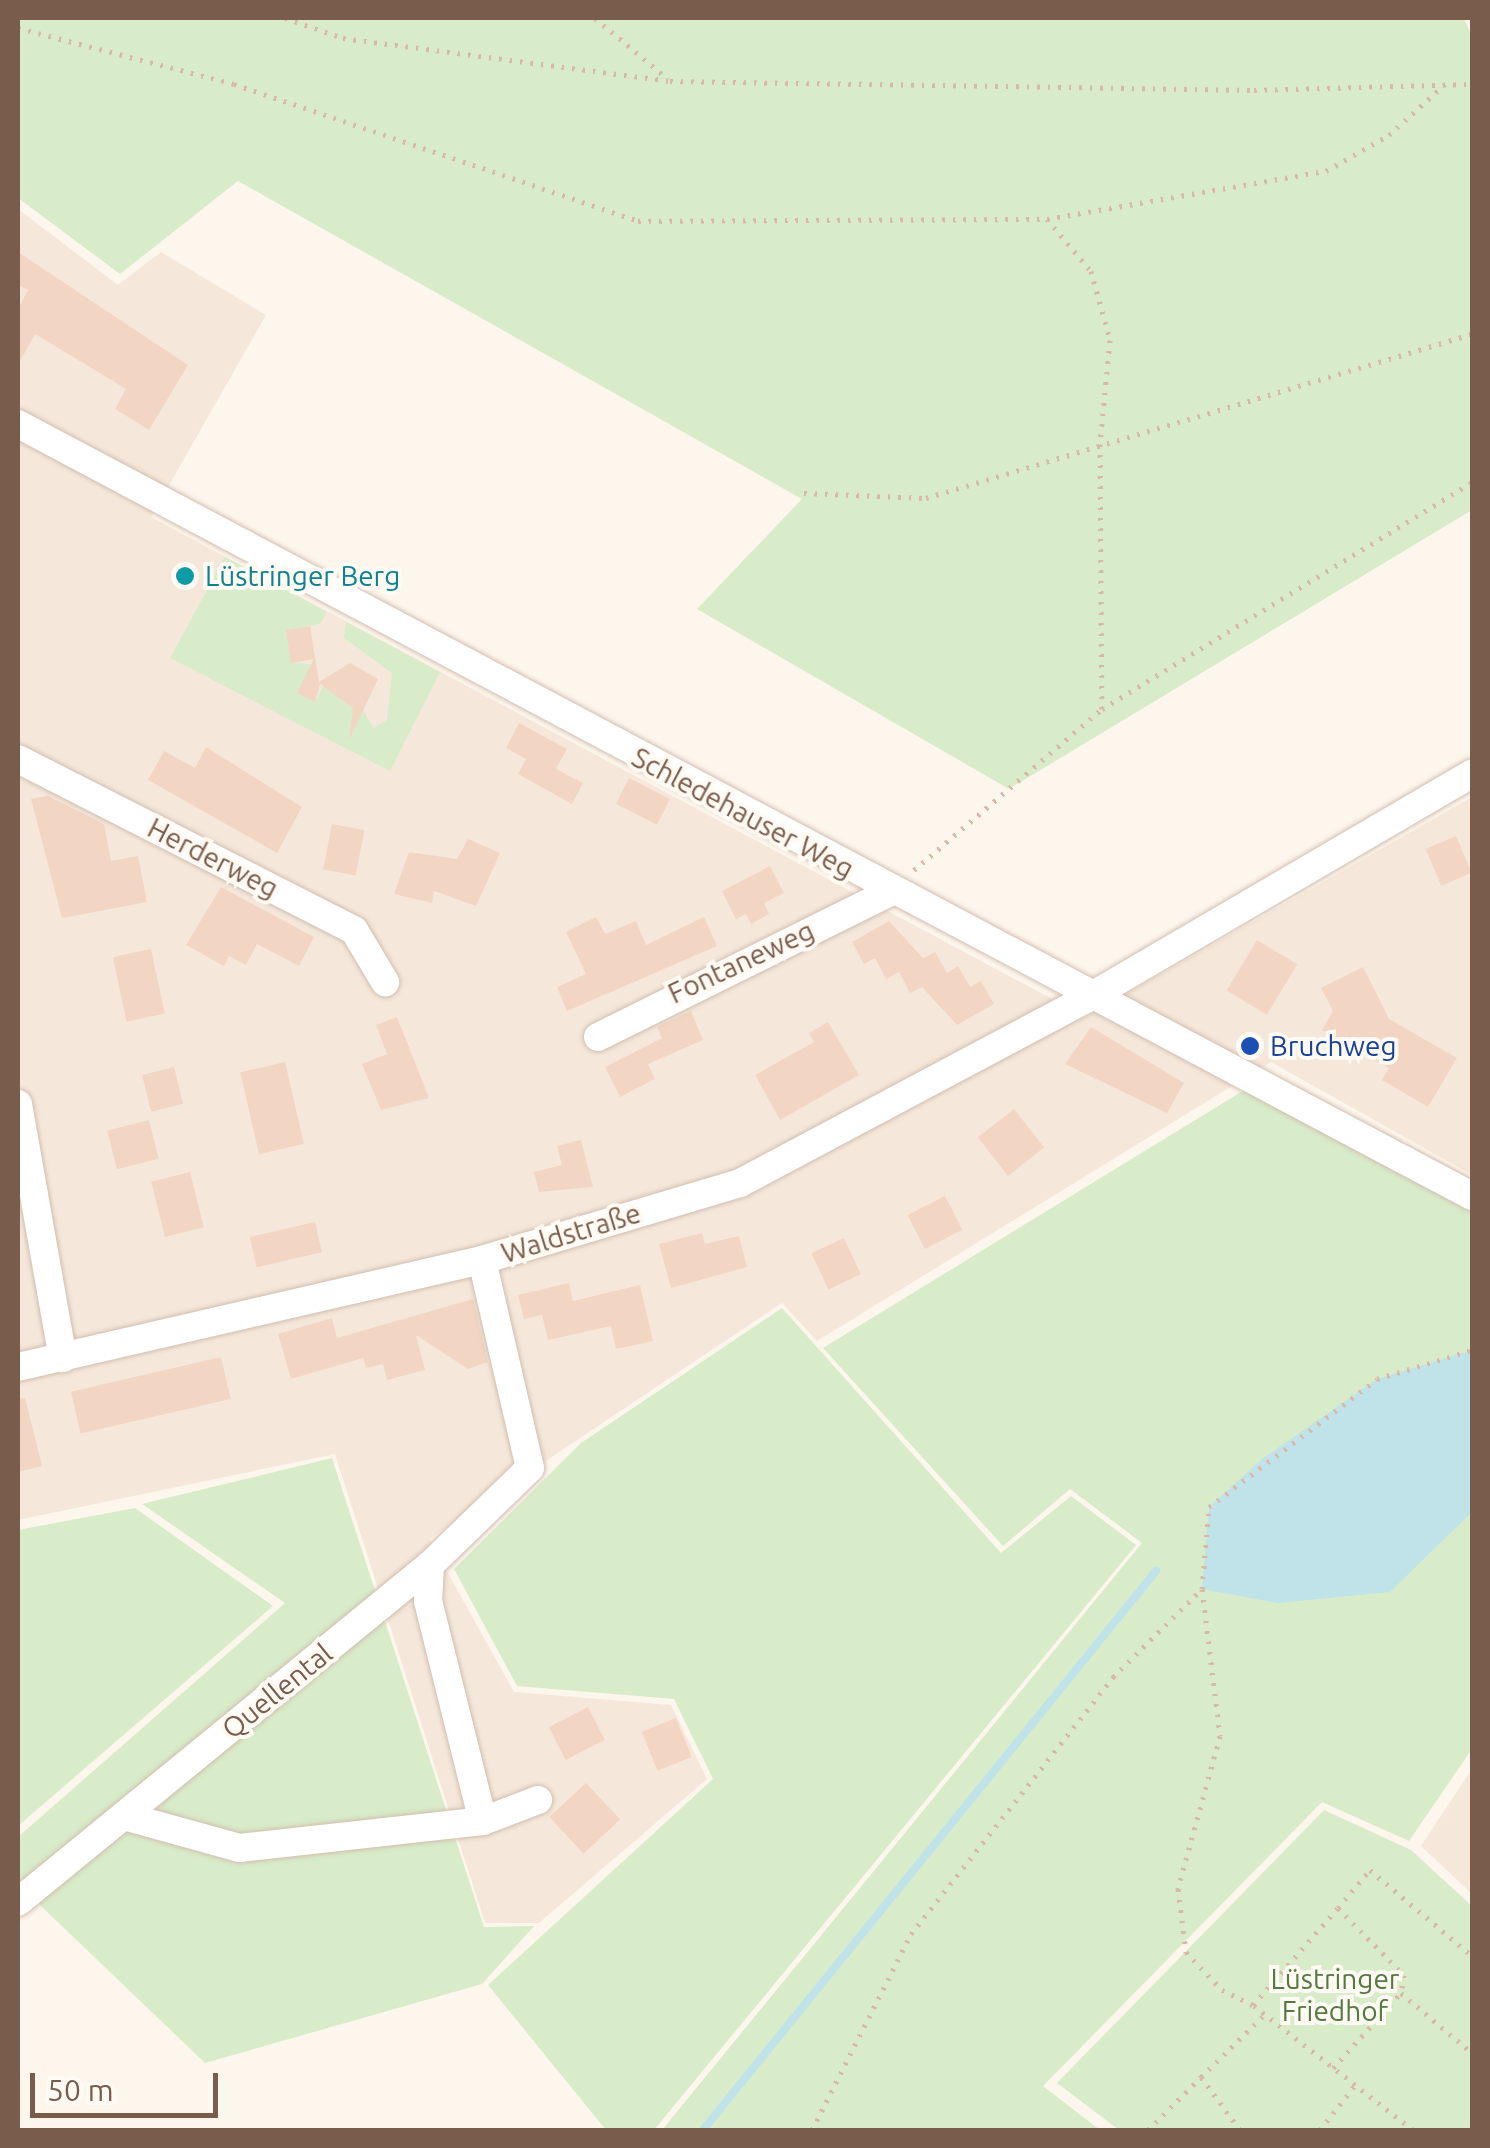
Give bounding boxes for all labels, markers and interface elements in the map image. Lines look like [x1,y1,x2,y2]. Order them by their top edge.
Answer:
place label: Lüstringer Berg [205,559,400,593]
marker: Lüstringer Berg [174,565,196,587]
street label: Schledehauser Weg [626,740,860,886]
street label: Herderweg [142,811,284,905]
street label: Fontaneweg [663,914,819,1010]
place label: Bruchweg [1270,1029,1397,1063]
marker: Bruchweg [1239,1035,1261,1057]
street label: Waldstraße [497,1196,645,1270]
street label: Quellental [215,1636,339,1746]
park label: Lüstringer Friedhof [1271,1962,1399,2028]
scale bar [35,2053,222,2115]
text: 50 m [47,2073,114,2107]

